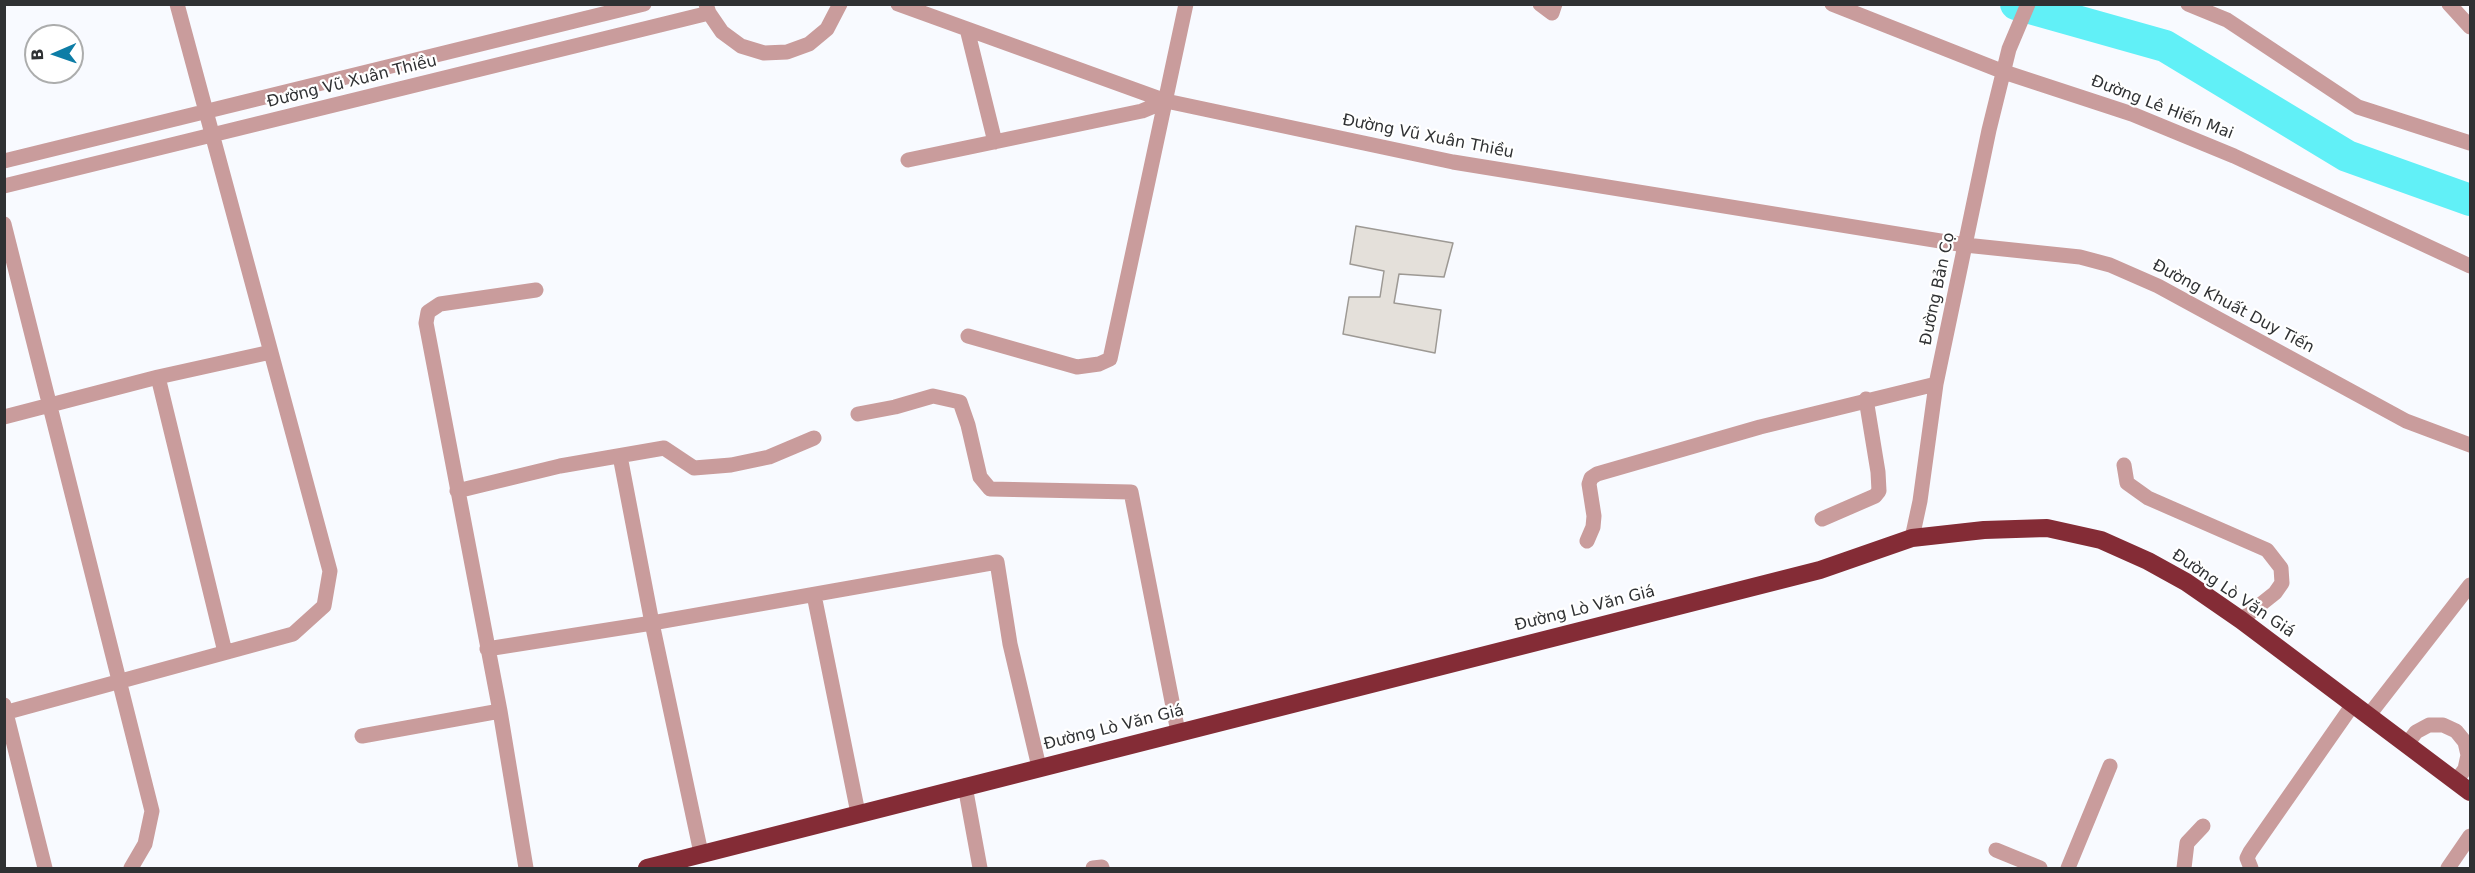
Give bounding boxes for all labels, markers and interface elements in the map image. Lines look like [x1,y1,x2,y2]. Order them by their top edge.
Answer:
north arrow [24,24,84,84]
text: B [28,48,47,61]
street label: Đường Vũ Xuân Thiều [265,52,439,112]
street label: Đường Lê Hiến Mai [2088,72,2236,144]
street label: Đường Vũ Xuân Thiều [1341,111,1515,163]
street label: Đường Bản Cọ [1917,231,1959,347]
street label: Đường Khuất Duy Tiến [2149,256,2317,358]
street label: Đường Lò Văn Giá [2168,546,2298,642]
street label: Đường Lò Văn Giá [1513,582,1657,636]
street label: Đường Lò Văn Giá [1042,701,1186,755]

